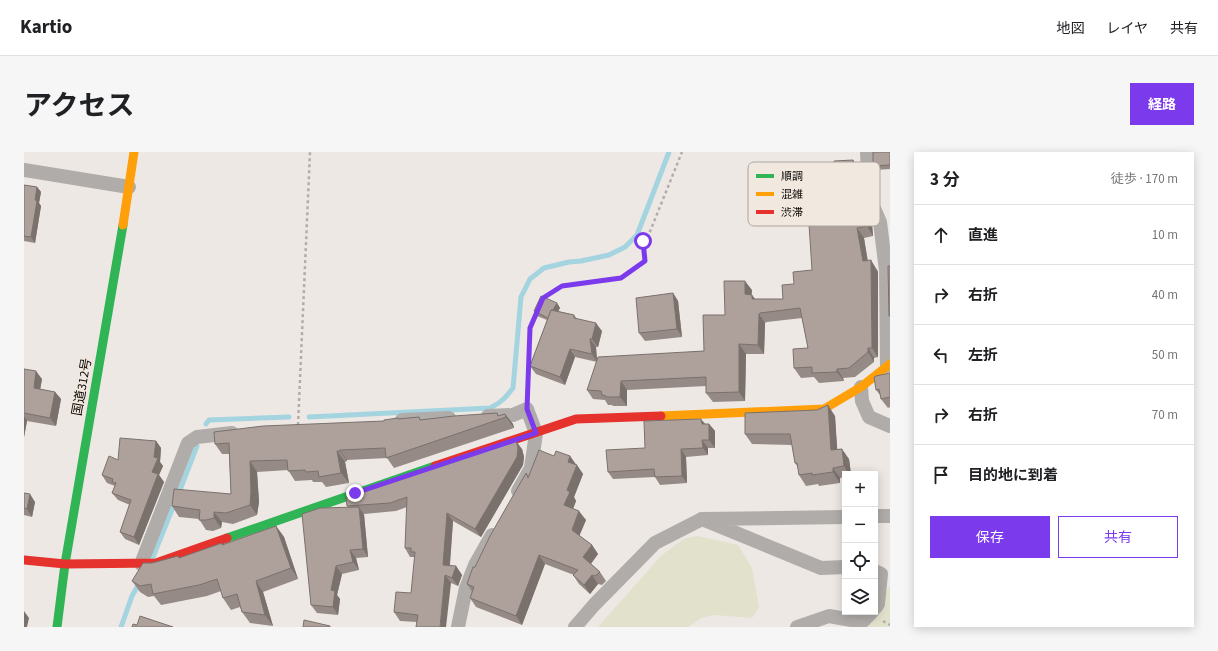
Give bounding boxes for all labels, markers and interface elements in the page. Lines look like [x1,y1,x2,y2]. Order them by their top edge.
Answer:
text: Kartio [20,14,72,41]
text: 地図 [1056,19,1084,39]
text: レイヤ [1106,19,1148,39]
text: 共有 [1170,19,1198,39]
button: 経路 [1130,83,1194,125]
text: アクセス [24,86,135,126]
legend [748,162,880,226]
text: 3 分 [930,168,959,192]
text: 順調 [781,169,803,184]
text: 徒歩 · 170 m [1111,170,1178,188]
text: 混雑 [781,187,803,202]
text: 渋滞 [781,205,803,220]
icon: ahead [930,224,952,246]
text: 直進 [968,225,998,246]
text: 10 m [1152,226,1178,244]
route start [634,232,652,250]
icon: right [930,284,952,306]
text: 右折 [968,285,998,306]
text: 40 m [1152,286,1178,304]
icon: left [930,344,952,366]
text: 左折 [968,345,998,366]
text: 50 m [1152,346,1178,364]
street label: 国道312号 [68,357,96,417]
icon: right [930,404,952,426]
text: 右折 [968,405,998,426]
text: 70 m [1152,406,1178,424]
icon: arrive [930,464,952,486]
text: 目的地に到着 [968,465,1058,486]
map controls [842,471,878,615]
button: + [842,471,878,507]
route end [346,484,364,502]
button: − [842,507,878,543]
button: 保存 [930,516,1050,558]
button: 共有 [1058,516,1178,558]
button: locate [842,543,878,579]
button: layers [842,579,878,615]

